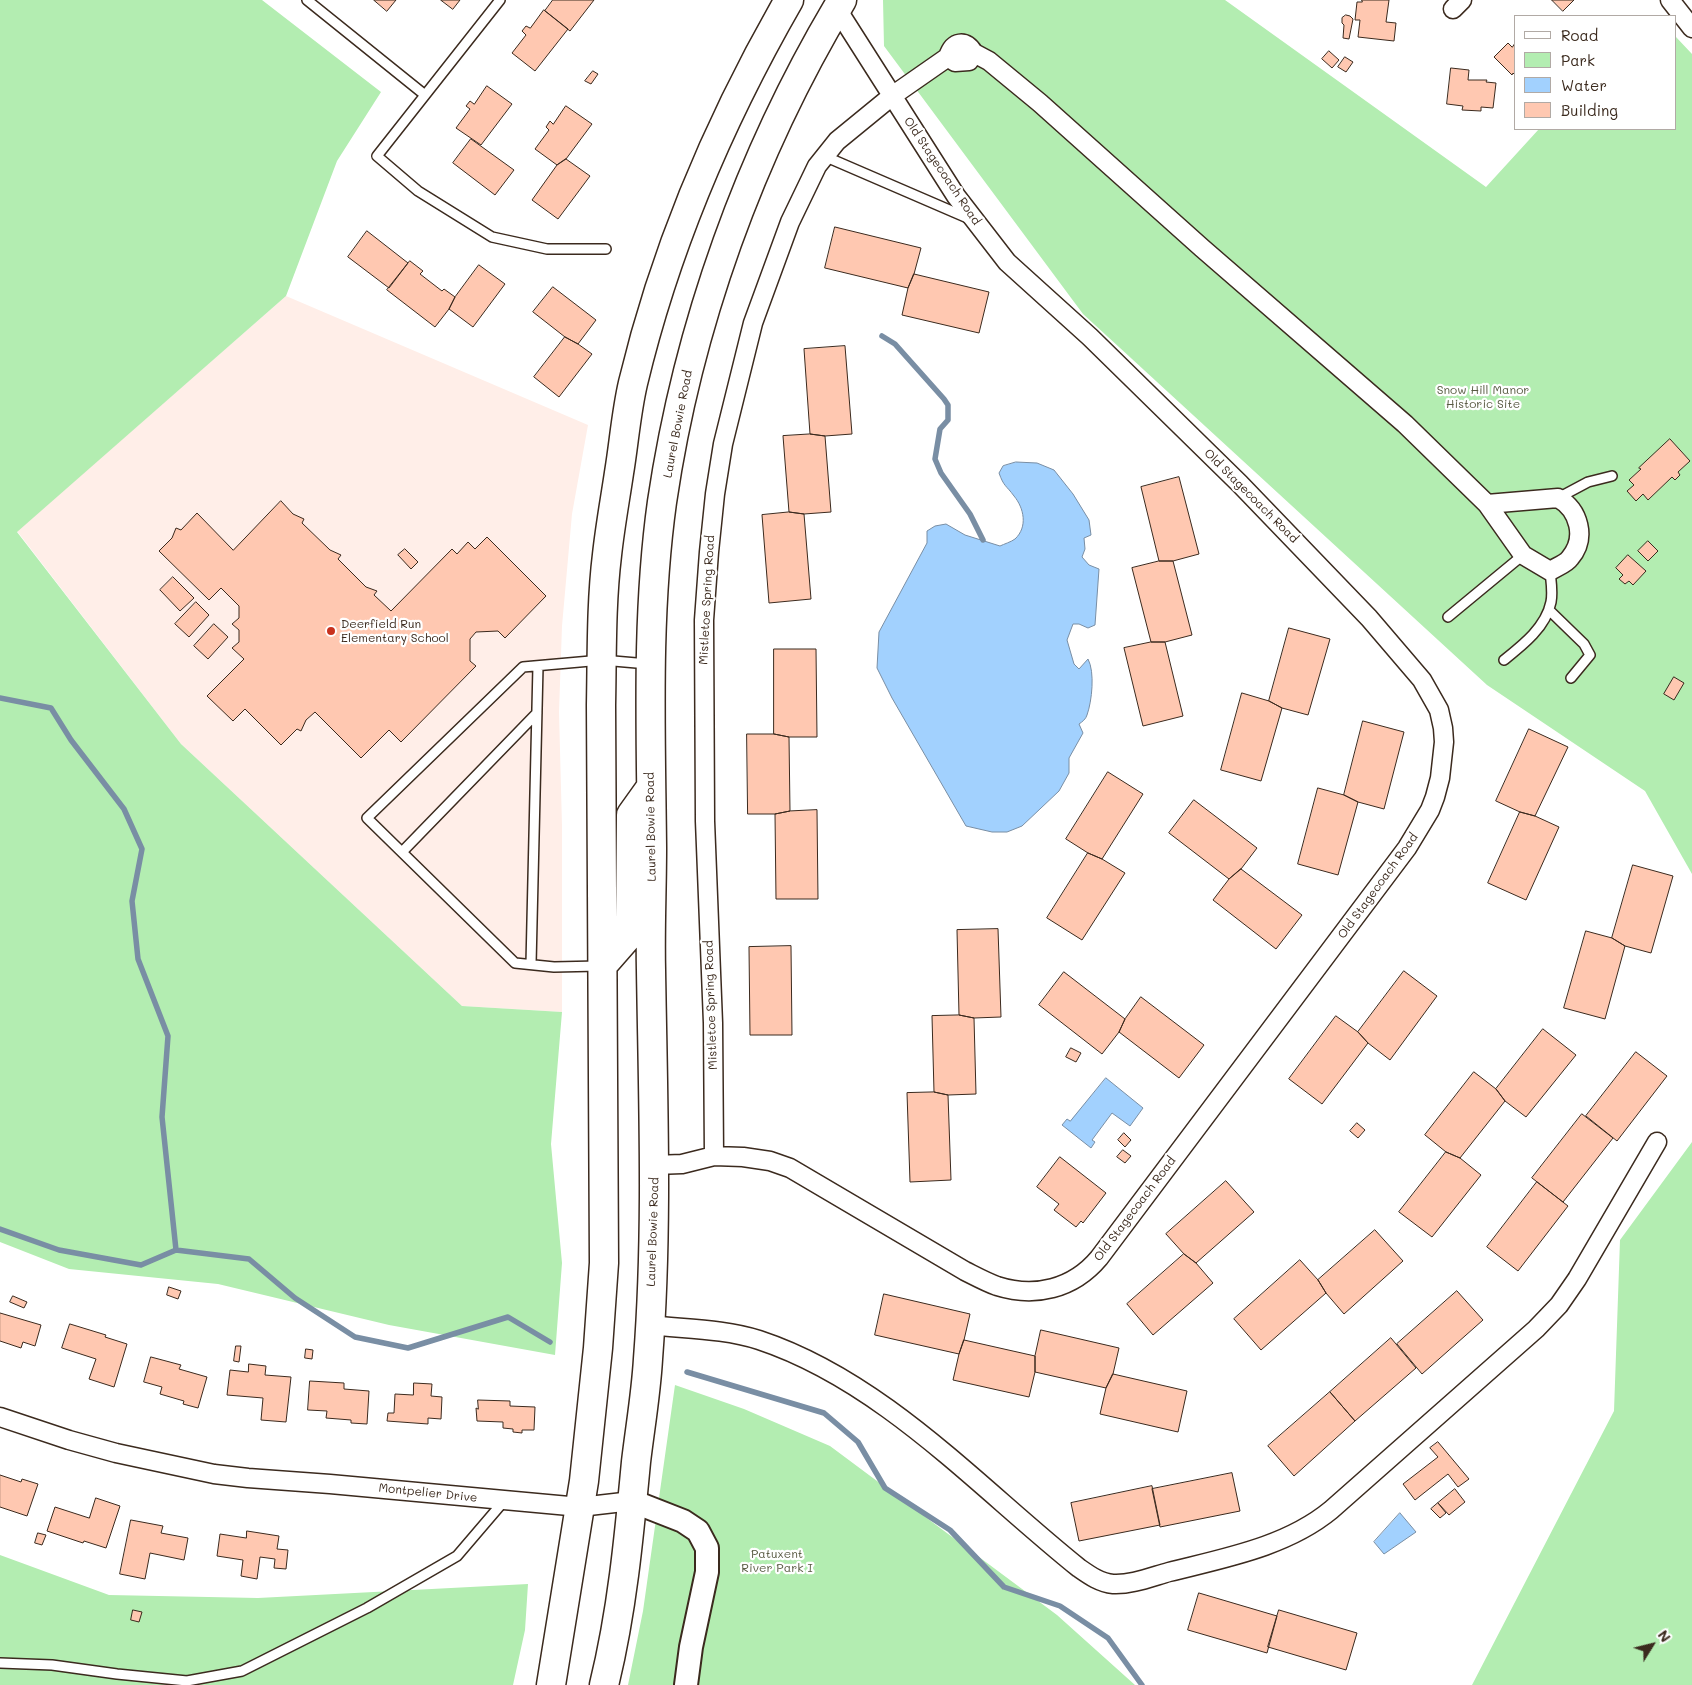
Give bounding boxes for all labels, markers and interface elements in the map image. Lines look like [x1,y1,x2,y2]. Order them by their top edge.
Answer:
legend [1514,15,1677,130]
text: Road [1561,25,1598,45]
text: Park [1561,50,1595,70]
text: Water [1561,75,1607,95]
text: Building [1561,100,1618,120]
street label: Old Stagecoach Road [901,114,983,228]
street label: Laurel Bowie Road [660,369,696,479]
park label: Snow Hill Manor Historic Site [1437,383,1529,411]
street label: Old Stagecoach Road [1201,446,1301,546]
street label: Mistletoe Spring Road [696,535,718,665]
place label: Deerfield Run Elementary School [341,617,449,645]
marker: Deerfield Run Elementary School [325,625,337,637]
street label: Laurel Bowie Road [643,772,659,882]
street label: Old Stagecoach Road [1335,830,1421,942]
street label: Mistletoe Spring Road [702,940,720,1070]
street label: Old Stagecoach Road [1091,1154,1179,1264]
street label: Laurel Bowie Road [644,1177,662,1287]
street label: Montpelier Drive [378,1481,478,1505]
park label: Patuxent River Park I [741,1547,813,1575]
north arrow [1627,1620,1677,1670]
text: N [1654,1626,1675,1646]

